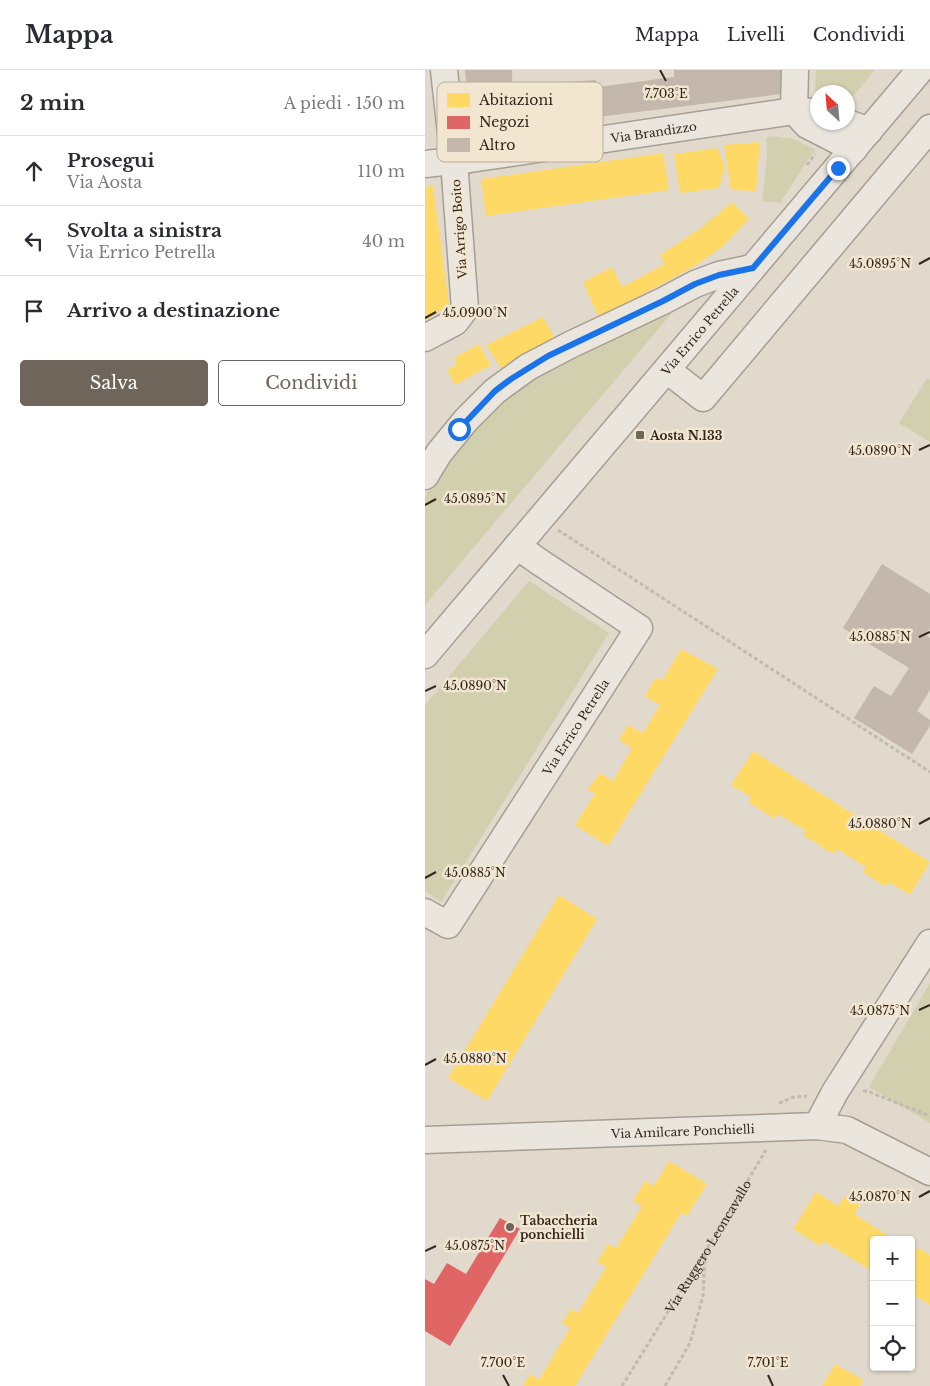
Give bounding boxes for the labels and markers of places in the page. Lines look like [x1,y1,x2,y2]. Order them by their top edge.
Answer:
place label: Aosta N.133 [649,428,723,443]
marker: Aosta N.133 [634,429,646,441]
place label: Tabaccheria ponchielli [520,1213,598,1242]
marker: Tabaccheria ponchielli [504,1221,516,1233]

